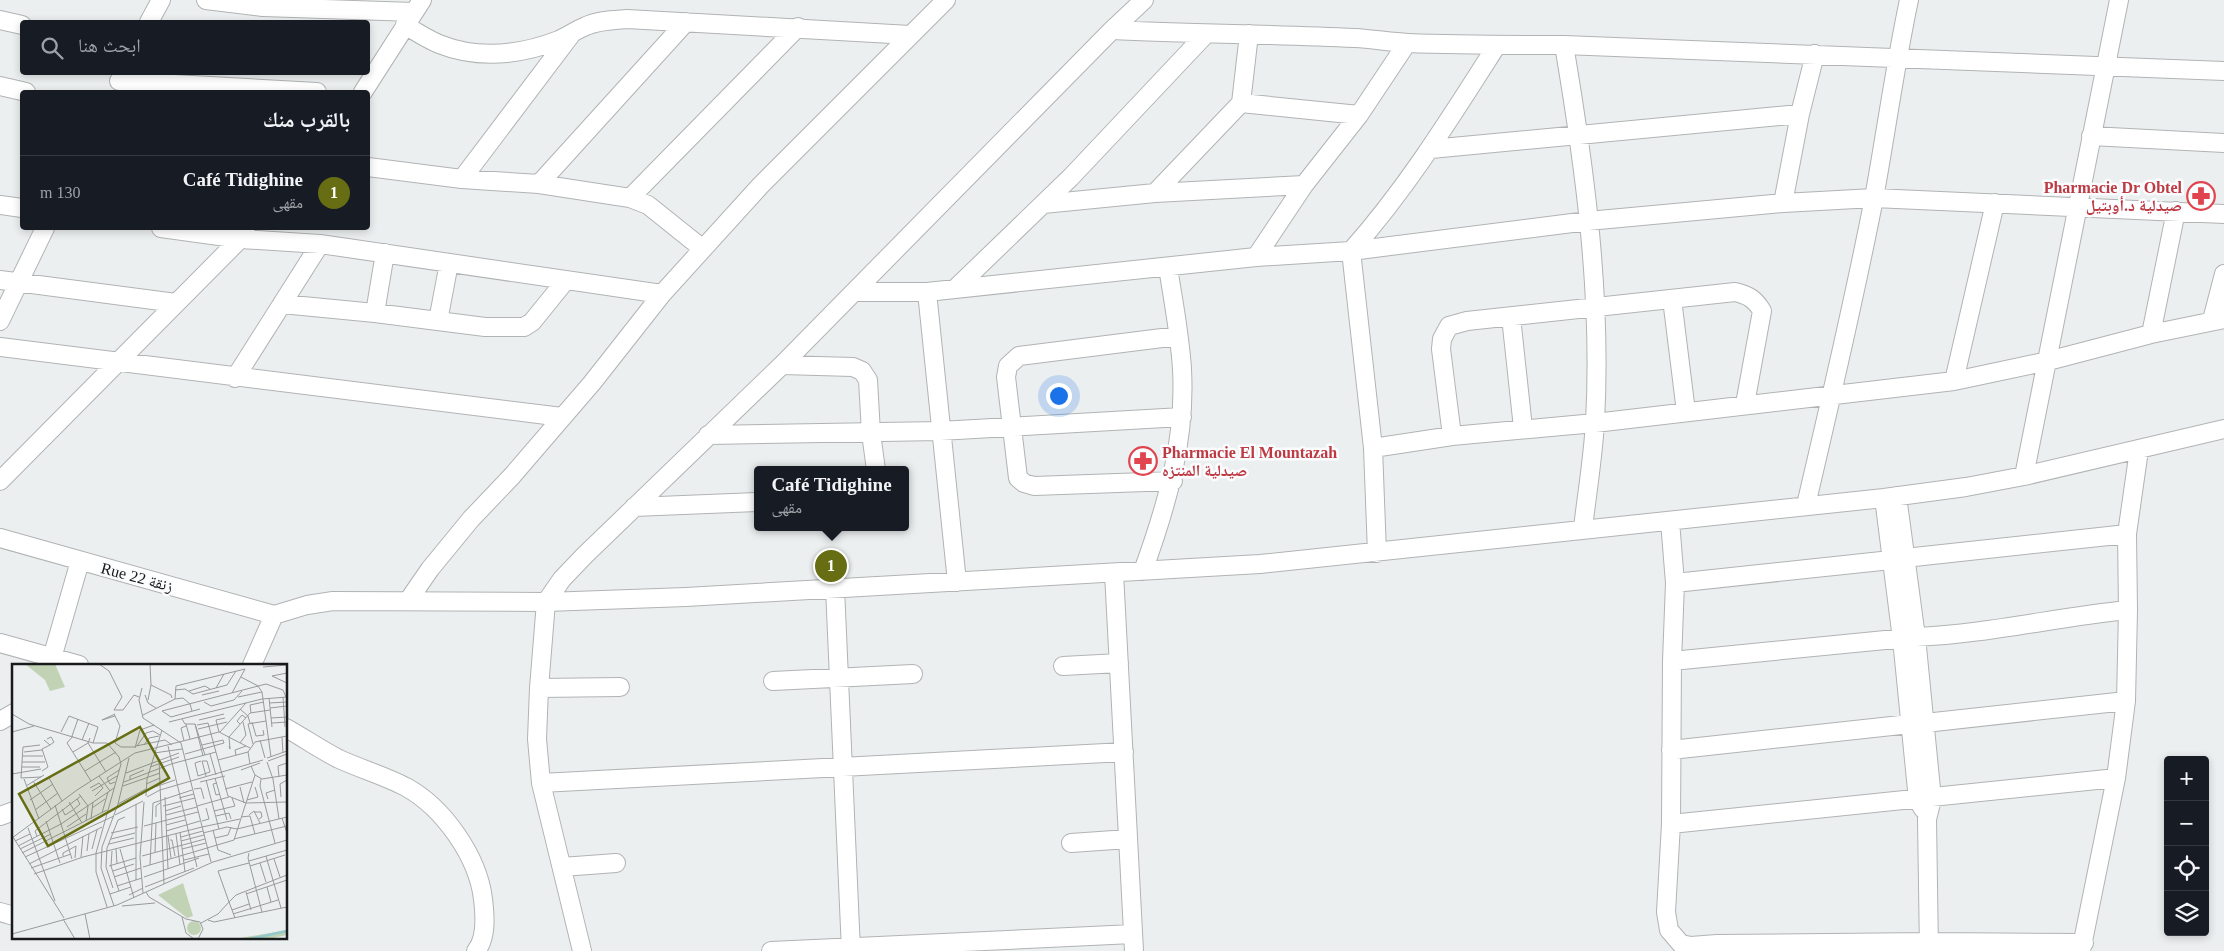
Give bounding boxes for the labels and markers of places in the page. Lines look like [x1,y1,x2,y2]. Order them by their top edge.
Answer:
place label: Pharmacie Dr Obtel صيدلية د.أوبتيل [2044,179,2183,215]
pharmacy icon: Pharmacie Dr Obtel صيدلية د.أوبتيل [2186,181,2216,211]
place label: Pharmacie El Mountazah صيدلية المنتزه [1162,444,1337,479]
pharmacy icon: Pharmacie El Mountazah صيدلية المنتزه [1128,446,1158,476]
pin: 1 [815,547,847,585]

